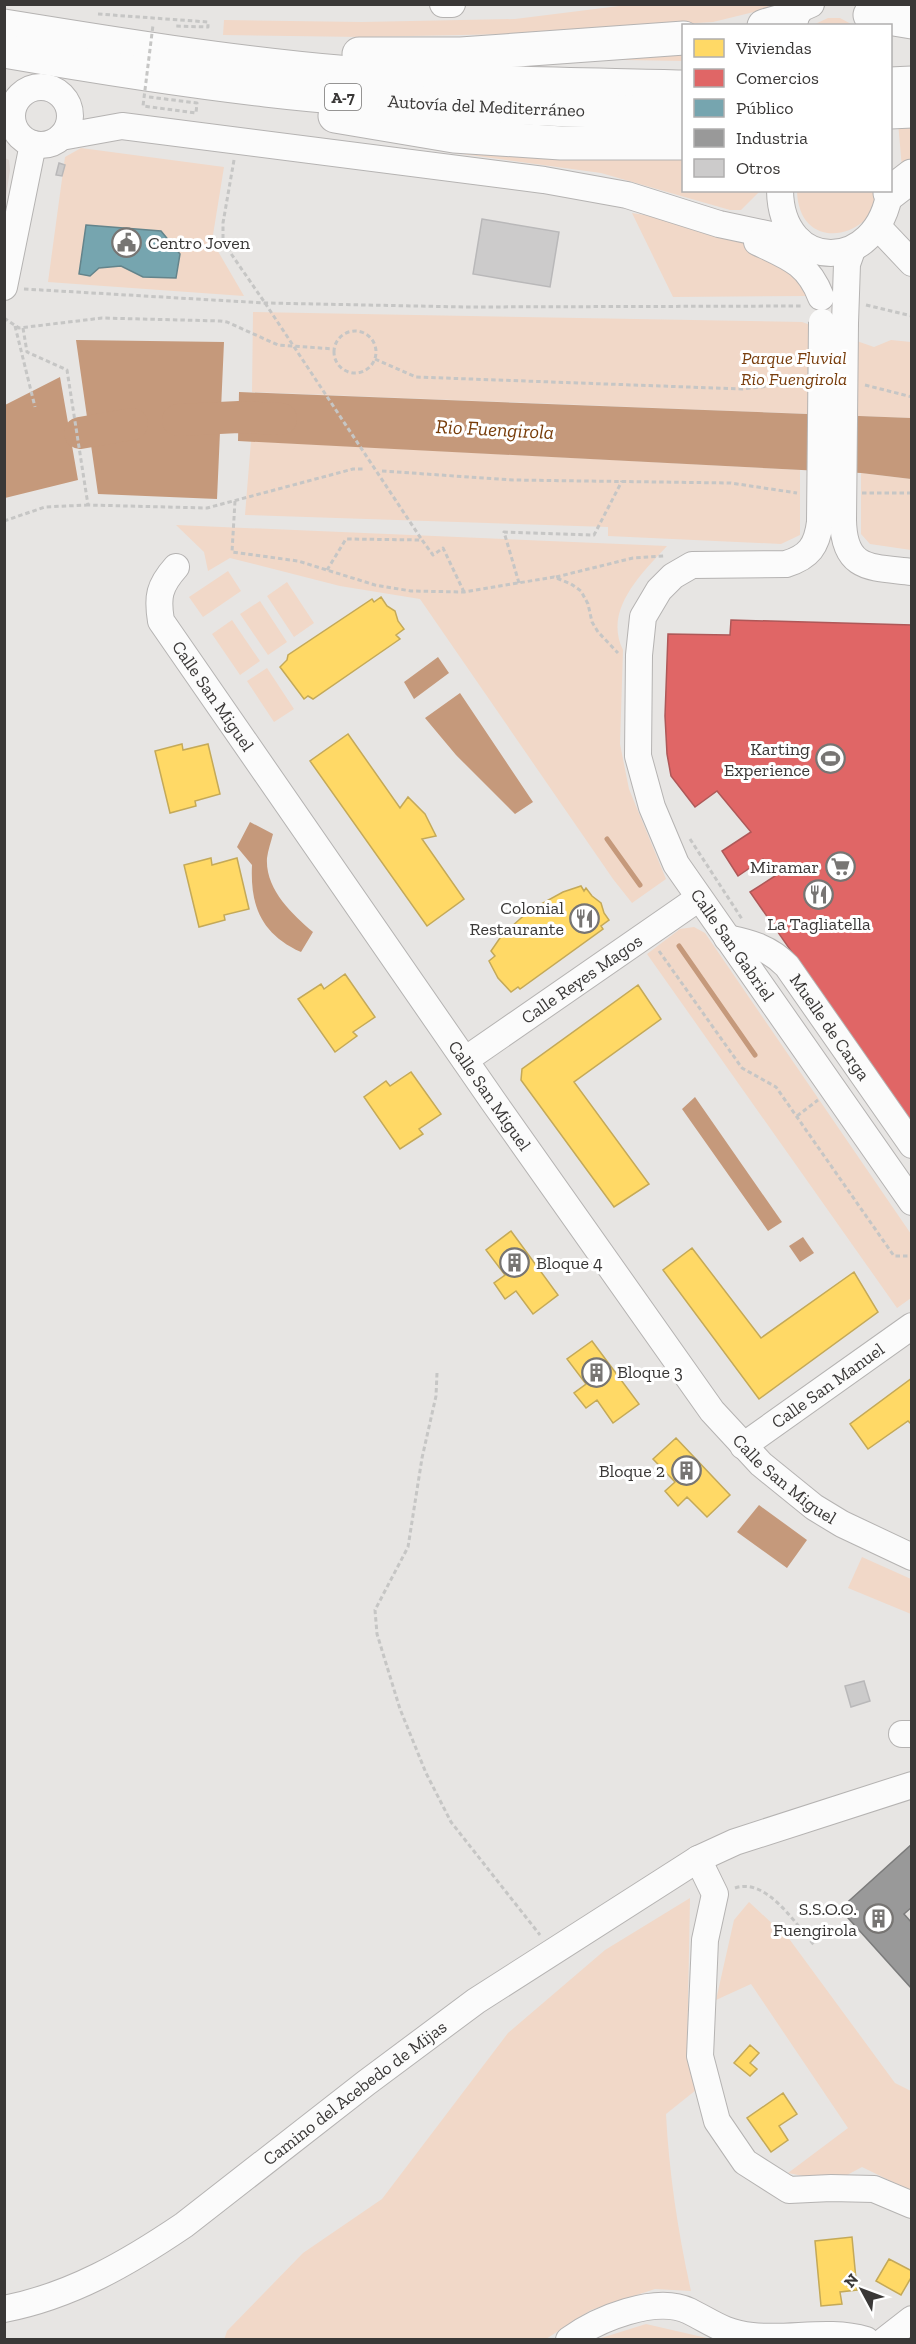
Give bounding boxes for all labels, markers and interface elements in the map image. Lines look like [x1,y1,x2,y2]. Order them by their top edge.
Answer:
legend [682,24,892,192]
text: Viviendas [735,37,812,59]
text: Comercios [736,67,819,89]
road number: A-7 [325,84,361,110]
street label: Autovía del Mediterráneo [387,90,585,122]
text: Público [736,97,793,119]
text: Industria [736,127,808,149]
text: Otros [736,157,781,179]
public building icon: Centro Joven [111,227,143,259]
place label: Centro Joven [148,232,251,254]
park label: Parque Fluvial Rio Fuengirola [741,347,847,390]
water label: Rio Fuengirola [435,414,555,444]
street label: Calle San Miguel [167,637,259,756]
place label: Karting Experience [724,738,810,781]
sports icon: Karting Experience [815,743,847,775]
supermarket icon: Miramar [824,851,856,883]
place label: Miramar [750,856,819,878]
restaurant icon: La Tagliatella [803,879,835,911]
street label: Calle San Gabriel [686,884,779,1005]
place label: Colonial Restaurante [470,897,564,940]
restaurant icon: Colonial Restaurante [569,902,601,934]
place label: La Tagliatella [767,913,871,935]
street label: Calle Reyes Magos [517,930,647,1029]
street label: Muelle de Carga [785,970,875,1085]
street label: Calle San Miguel [443,1036,536,1155]
building icon: Bloque 4 [499,1247,531,1279]
place label: Bloque 4 [536,1252,603,1274]
street label: Calle San Manuel [767,1338,889,1433]
building icon: Bloque 3 [580,1356,612,1388]
place label: Bloque 3 [617,1361,683,1383]
street label: Calle San Miguel [728,1429,841,1529]
building icon: Bloque 2 [670,1455,702,1487]
place label: Bloque 2 [599,1460,665,1482]
place label: S.S.O.O. Fuengirola [773,1898,857,1941]
building icon: S.S.O.O. Fuengirola [862,1903,894,1935]
street label: Camino del Acebedo de Mijas [259,2016,451,2170]
north arrow [832,2260,892,2320]
text: N [840,2270,862,2291]

